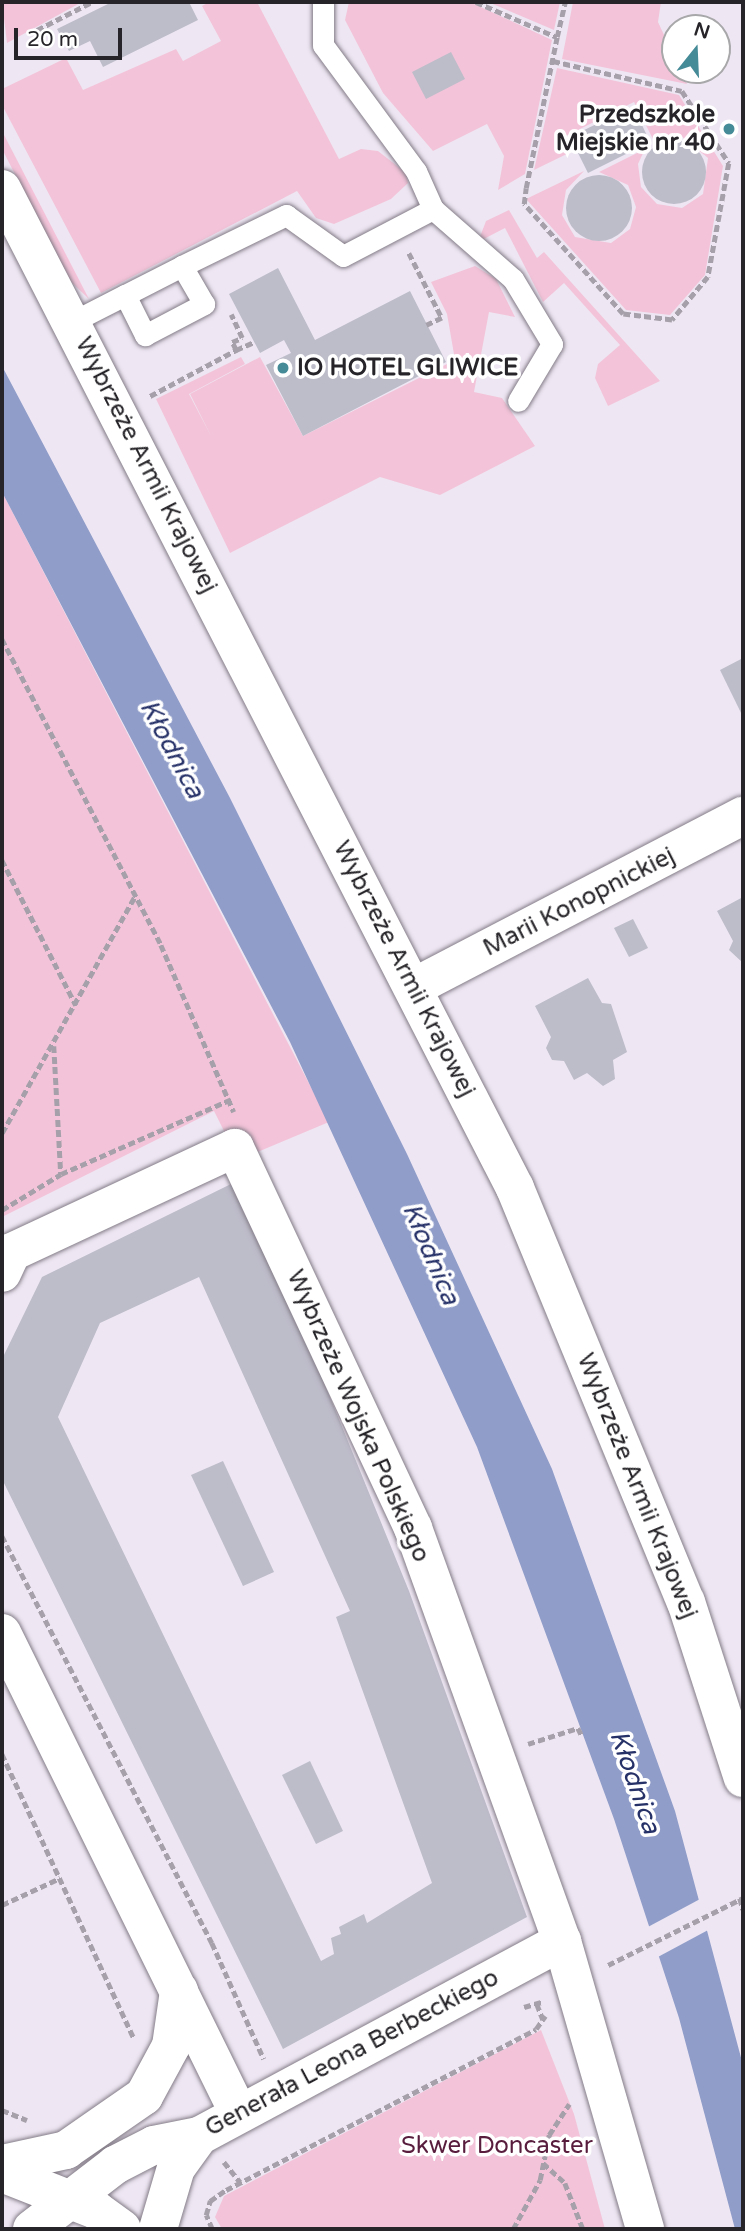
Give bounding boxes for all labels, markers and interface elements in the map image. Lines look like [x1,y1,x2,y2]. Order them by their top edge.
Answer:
scale bar [18,14,126,58]
north arrow [661,14,731,84]
text: N [691,18,713,44]
text: 20 m [27,27,78,52]
place label: Przedszkole Miejskie nr 40 [556,101,715,157]
marker: Przedszkole Miejskie nr 40 [721,121,737,137]
street label: Wybrzeże Armii Krajowej [69,332,223,598]
place label: IO HOTEL GLIWICE [297,354,518,382]
marker: IO HOTEL GLIWICE [275,360,291,376]
water label: Kłodnica [133,694,211,804]
street label: Wybrzeże Armii Krajowej [327,836,481,1102]
street label: Marii Konopnickiej [478,841,680,963]
water label: Kłodnica [396,1199,466,1309]
street label: Wybrzeże Wojska Polskiego [280,1265,436,1567]
street label: Wybrzeże Armii Krajowej [571,1349,703,1623]
water label: Kłodnica [603,1726,667,1838]
street label: Generała Leona Berbeckiego [200,1963,504,2143]
park label: Skwer Doncaster [401,2132,593,2160]

